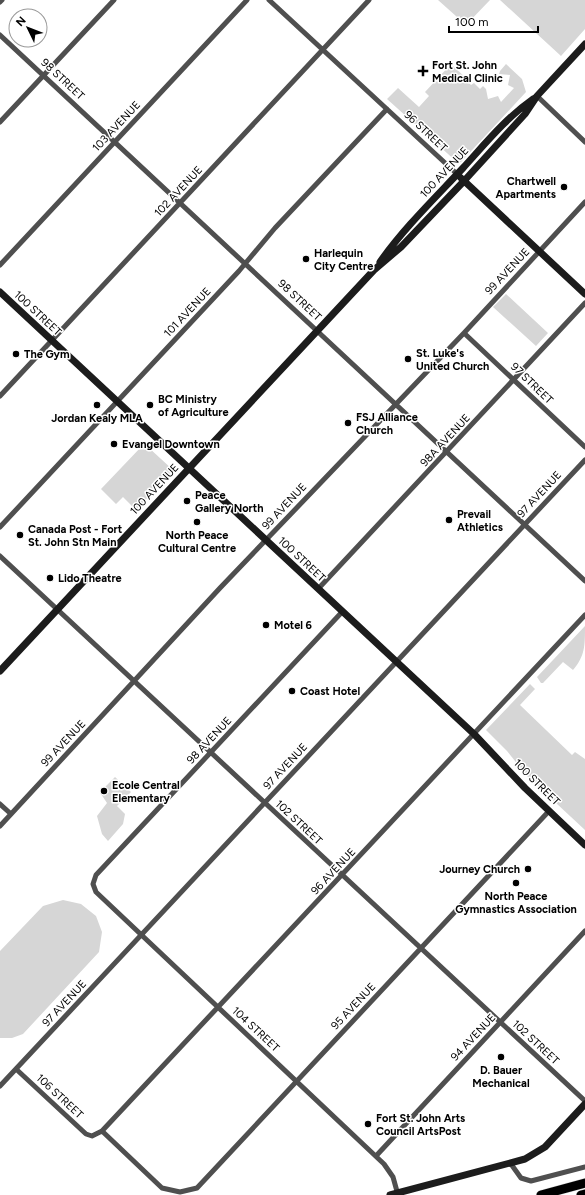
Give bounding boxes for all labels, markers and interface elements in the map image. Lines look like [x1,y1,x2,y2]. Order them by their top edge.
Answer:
north arrow [8,8,48,48]
scale bar [449,8,538,34]
text: N [13,14,29,29]
text: 100 m [455,15,489,29]
street label: 98 STREET [38,56,87,103]
place label: Fort St. John Medical Clinic [432,59,503,85]
marker: Fort St. John Medical Clinic [417,65,429,77]
street label: 103 AVENUE [90,98,143,154]
street label: 96 STREET [401,108,450,155]
street label: 100 AVENUE [417,144,471,201]
street label: 102 AVENUE [152,163,205,219]
place label: Chartwell Apartments [496,175,556,201]
marker: Chartwell Apartments [559,182,569,192]
street label: 99 AVENUE [482,245,532,297]
place label: Harlequin City Centre [314,247,373,273]
marker: Harlequin City Centre [301,254,311,264]
street label: 98 STREET [275,277,324,324]
street label: 101 AVENUE [161,285,214,340]
street label: 100 STREET [11,288,64,339]
place label: St. Luke's United Church [416,347,489,373]
place label: The Gym [24,348,70,361]
marker: The Gym [11,349,21,359]
marker: St. Luke's United Church [403,354,413,364]
street label: 97 STREET [508,360,555,407]
place label: BC Ministry of Agriculture [158,393,229,419]
marker: Jordan Kealy MLA [92,400,102,410]
marker: BC Ministry of Agriculture [145,400,155,410]
place label: FSJ Alliance Church [356,411,418,437]
street label: 98A AVENUE [418,411,473,469]
place label: Jordan Kealy MLA [51,412,143,425]
marker: FSJ Alliance Church [343,418,353,428]
place label: Evangel Downtown [122,438,220,451]
marker: Evangel Downtown [109,439,119,449]
street label: 100 AVENUE [127,461,181,518]
street label: 97 AVENUE [515,468,564,520]
street label: 99 AVENUE [259,480,309,532]
place label: Peace Gallery North [195,489,263,515]
marker: Peace Gallery North [182,496,192,506]
place label: Prevail Athletics [457,508,503,534]
marker: Prevail Athletics [444,515,454,525]
marker: North Peace Cultural Centre [192,517,202,527]
place label: Canada Post - Fort St. John Stn Main [28,523,123,549]
place label: North Peace Cultural Centre [158,529,236,555]
marker: Canada Post - Fort St. John Stn Main [15,530,25,540]
street label: 100 STREET [275,534,328,585]
place label: Lido Theatre [58,572,122,585]
marker: Lido Theatre [45,573,55,583]
place label: Motel 6 [274,619,313,632]
marker: Motel 6 [261,620,271,630]
place label: Coast Hotel [300,685,360,698]
marker: Coast Hotel [287,686,297,696]
street label: 98 AVENUE [184,714,234,767]
street label: 99 AVENUE [38,717,88,769]
street label: 97 AVENUE [261,740,310,792]
street label: 100 STREET [511,756,563,808]
place label: Ecole Central Elementary [112,779,180,805]
marker: Ecole Central Elementary [99,786,109,796]
street label: 102 STREET [273,797,325,847]
street label: 96 AVENUE [308,845,358,897]
place label: Journey Church [439,863,520,876]
marker: Journey Church [523,864,533,874]
marker: North Peace Gymnastics Association [511,878,521,888]
place label: North Peace Gymnastics Association [455,890,577,916]
street label: 97 AVENUE [40,977,89,1029]
street label: 95 AVENUE [328,980,378,1032]
street label: 104 STREET [229,1004,282,1055]
street label: 94 AVENUE [448,1011,498,1064]
street label: 102 STREET [510,1017,562,1067]
marker: D. Bauer Mechanical [496,1052,506,1062]
place label: D. Bauer Mechanical [472,1064,530,1090]
street label: 106 STREET [34,1071,86,1121]
place label: Fort St. John Arts Council ArtsPost [376,1112,465,1138]
marker: Fort St. John Arts Council ArtsPost [363,1119,373,1129]

